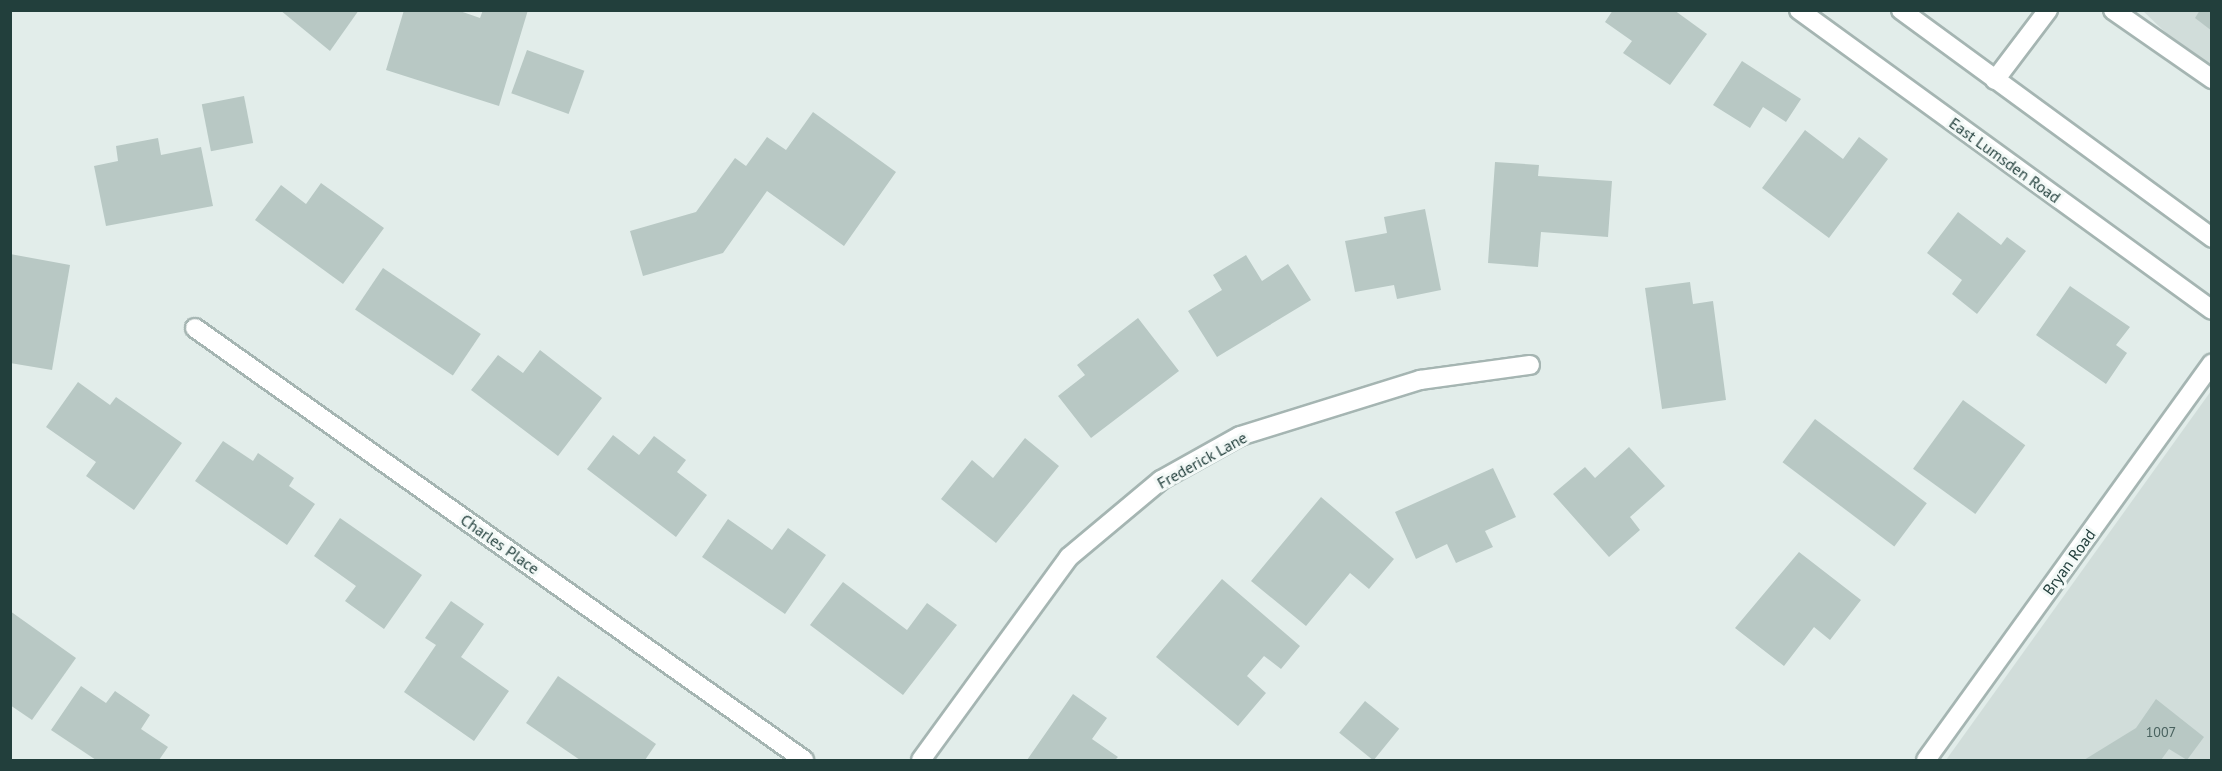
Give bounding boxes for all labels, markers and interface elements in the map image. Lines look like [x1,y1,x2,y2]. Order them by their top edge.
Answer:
street label: East Lumsden Road [1946,113,2064,207]
street label: Frederick Lane [1154,427,1250,493]
street label: Charles Place [457,510,543,578]
street label: Bryan Road [2039,525,2099,599]
house number: 1007 [2146,724,2176,740]

